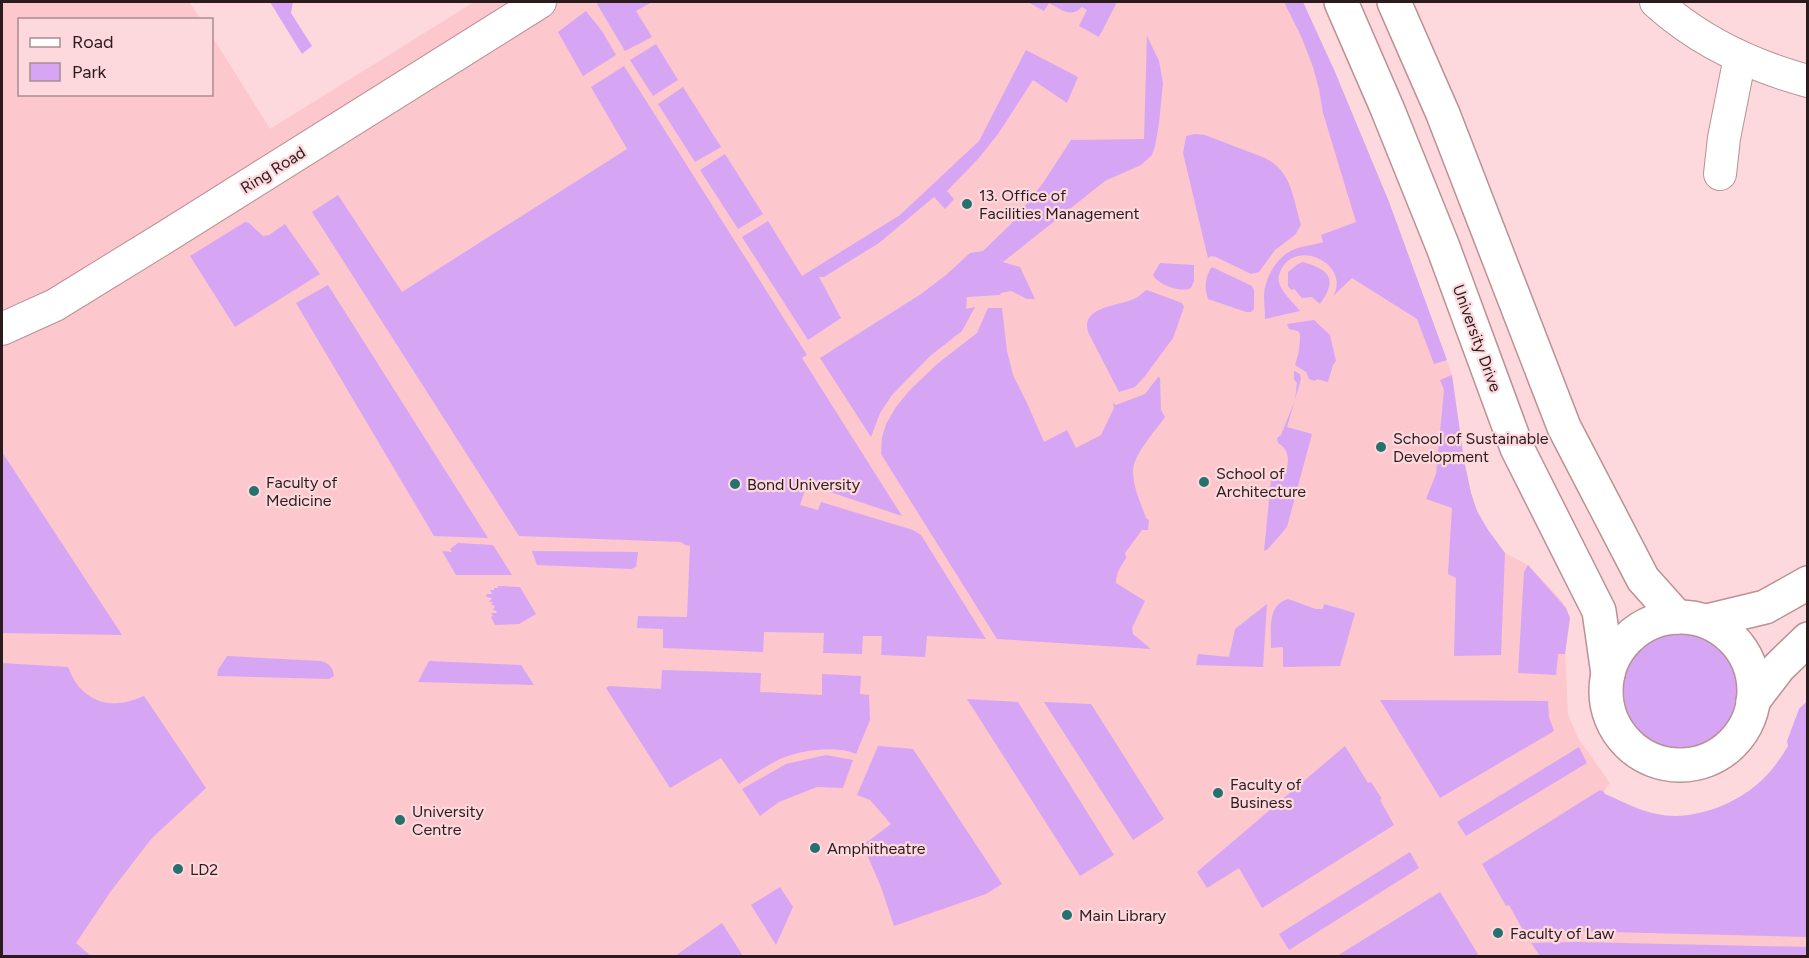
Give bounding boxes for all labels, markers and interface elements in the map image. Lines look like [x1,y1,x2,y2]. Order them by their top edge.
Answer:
legend [18,18,213,96]
text: Road [72,31,113,53]
text: Park [72,61,107,83]
street label: Ring Road [237,143,309,197]
place label: 13. Office of Facilities Management [979,186,1140,223]
marker: 13. Office of Facilities Management [960,197,974,211]
street label: University Drive [1449,282,1505,395]
place label: School of Sustainable Development [1393,429,1549,466]
marker: School of Sustainable Development [1374,440,1388,454]
place label: School of Architecture [1216,464,1306,501]
place label: Faculty of Medicine [266,473,338,510]
place label: Bond University [747,475,861,494]
marker: School of Architecture [1197,475,1211,489]
marker: Bond University [728,477,742,491]
marker: Faculty of Medicine [247,484,261,498]
place label: Faculty of Business [1230,775,1302,812]
marker: Faculty of Business [1211,786,1225,800]
place label: University Centre [412,802,484,839]
marker: University Centre [393,813,407,827]
place label: Amphitheatre [827,839,926,858]
marker: Amphitheatre [808,841,822,855]
place label: LD2 [190,860,218,879]
marker: LD2 [171,862,185,876]
place label: Main Library [1079,906,1167,925]
marker: Main Library [1060,908,1074,922]
place label: Faculty of Law [1510,924,1615,943]
marker: Faculty of Law [1491,926,1505,940]

